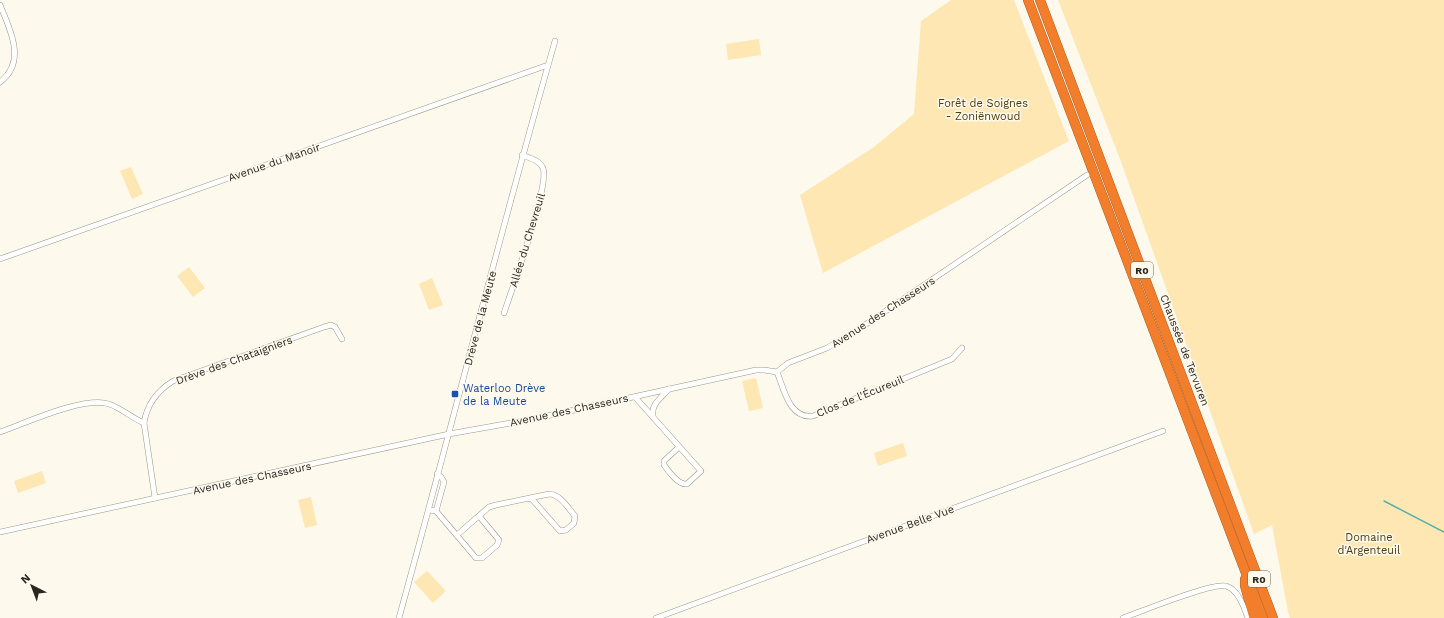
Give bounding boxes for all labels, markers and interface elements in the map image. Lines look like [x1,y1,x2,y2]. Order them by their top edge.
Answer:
park label: Forêt de Soignes - Zoniënwoud [938,97,1028,123]
street label: Avenue du Manoir [226,140,322,184]
street label: Allée du Chevreuil [507,191,548,289]
road number: R0 [1131,262,1153,278]
street label: Drève de la Meute [462,269,499,367]
street label: Avenue des Chasseurs [829,274,938,351]
street label: Chaussée de Tervuren [1157,293,1212,408]
street label: Drève des Chataigniers [174,333,294,388]
street label: Clos de l'Écureuil [814,372,906,420]
place label: Waterloo Drève de la Meute [463,382,545,408]
marker: Waterloo Drève de la Meute [450,389,460,399]
street label: Avenue des Chasseurs [509,392,630,429]
street label: Avenue des Chasseurs [192,460,313,497]
street label: Avenue Belle Vue [864,503,956,546]
park label: Domaine d'Argenteuil [1338,531,1401,557]
north arrow [12,566,52,606]
text: N [18,571,33,586]
road number: R0 [1248,571,1270,587]

